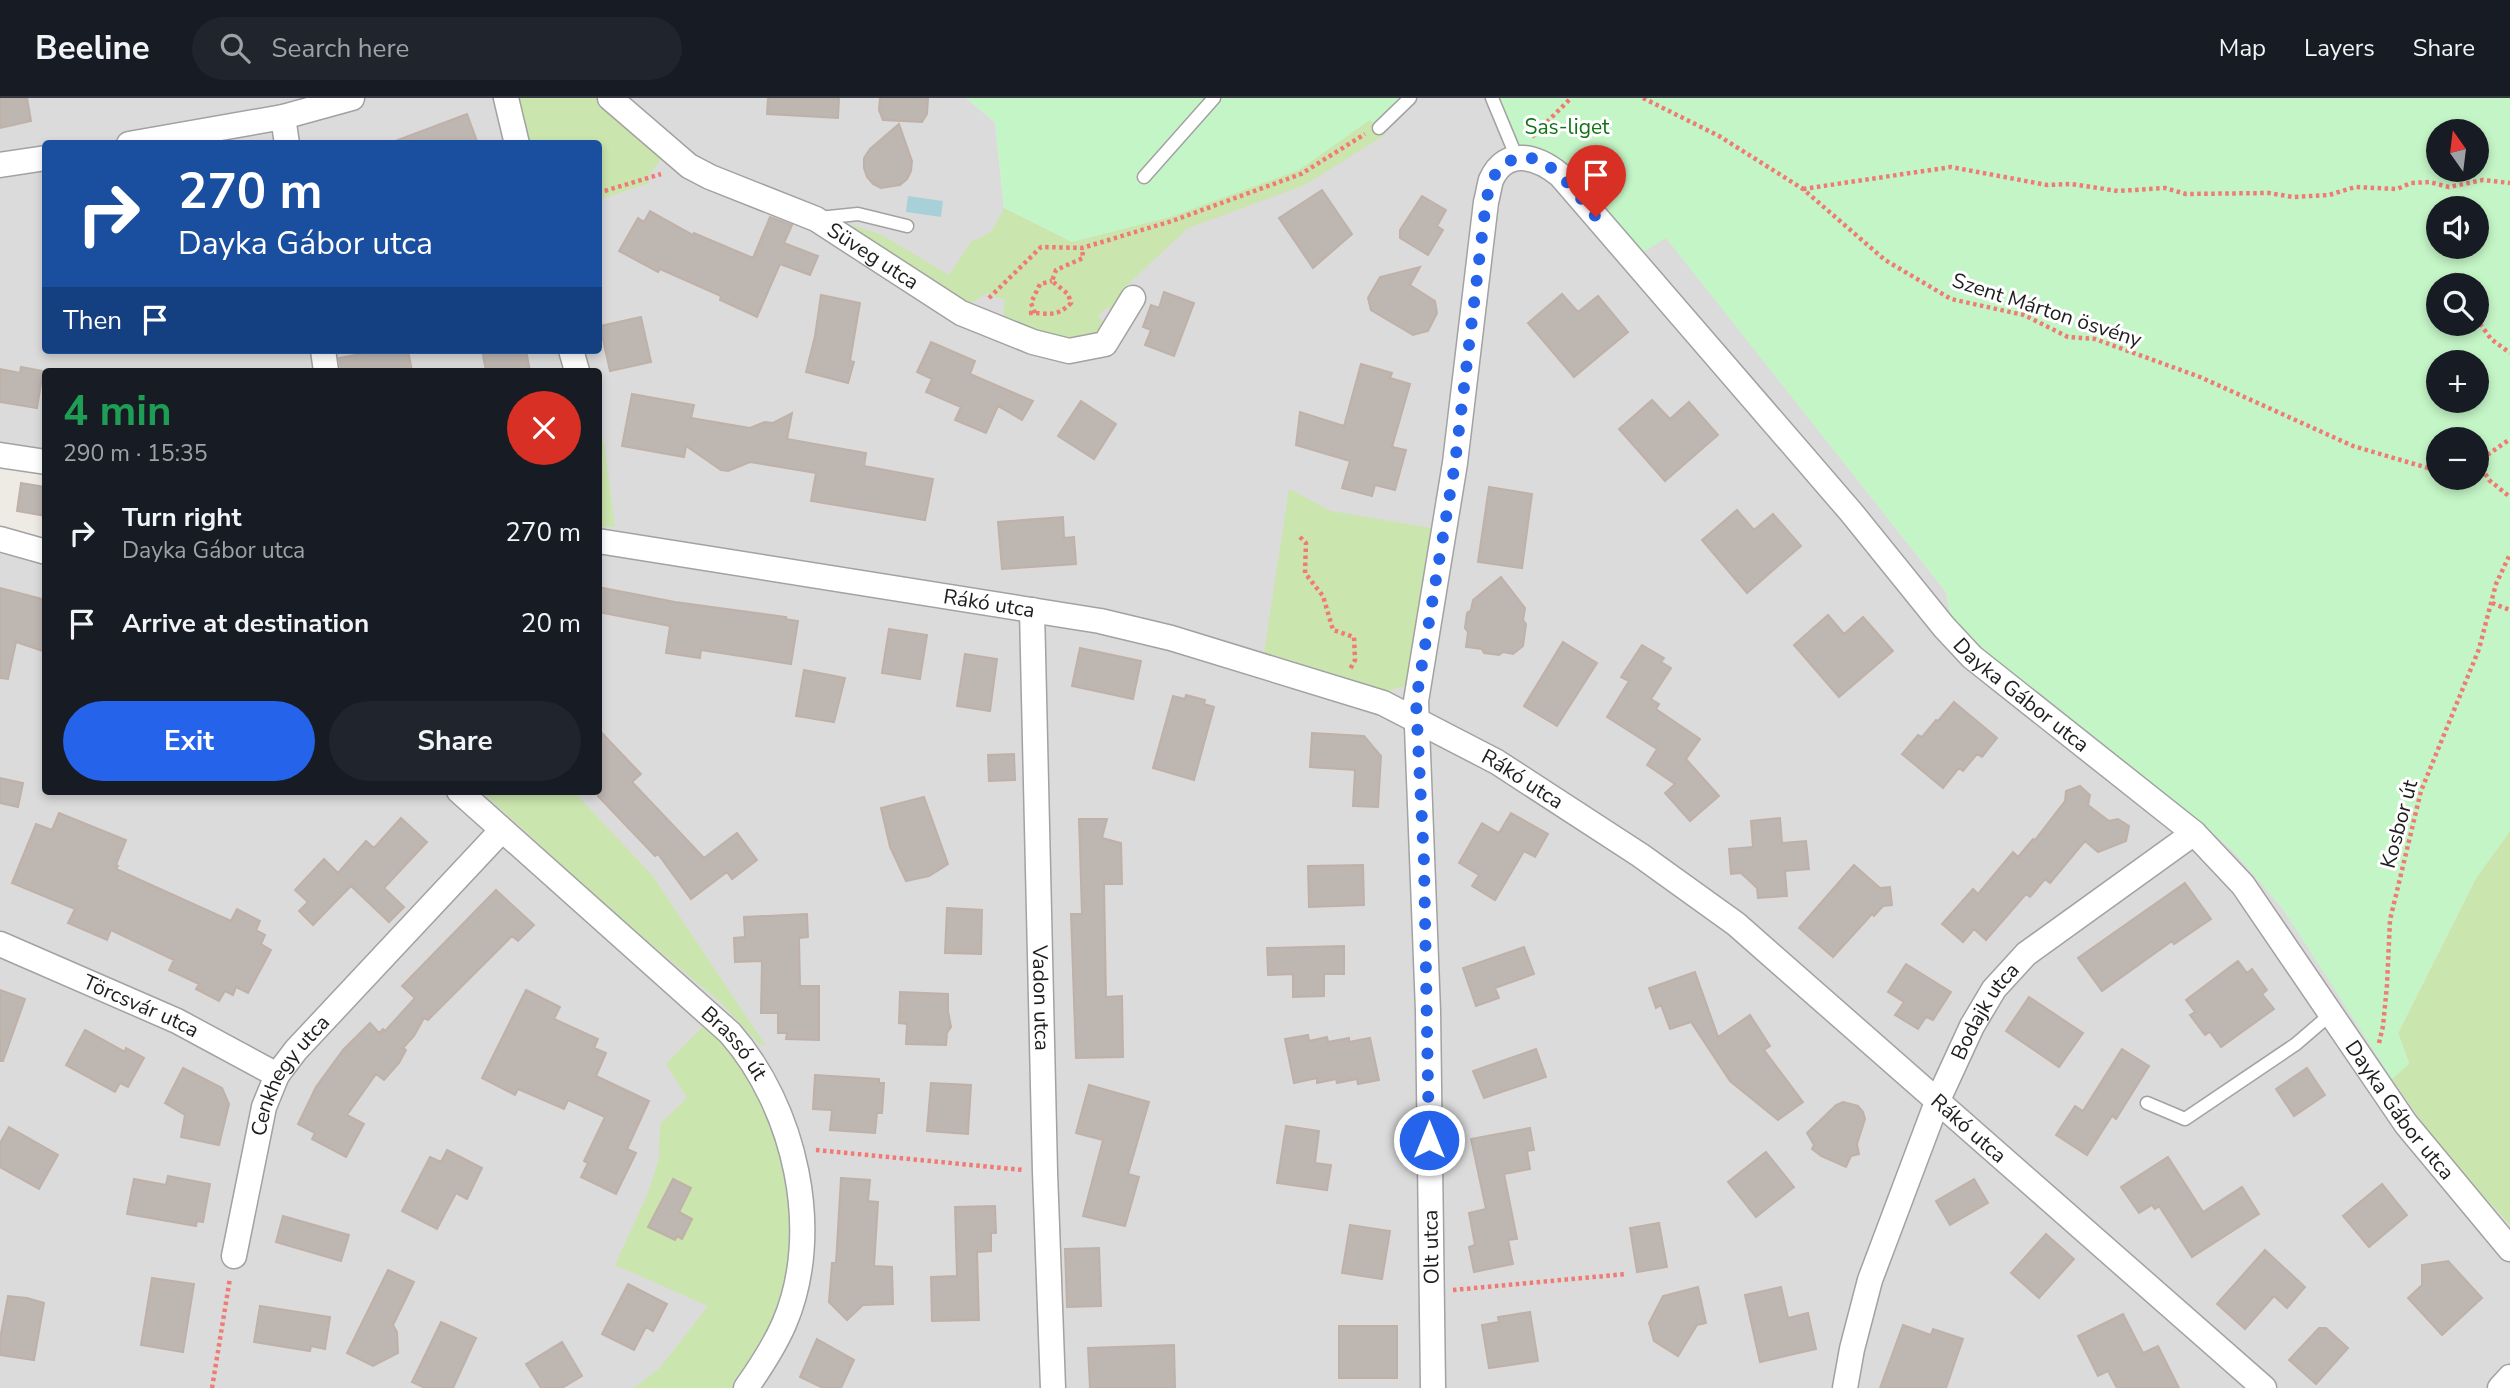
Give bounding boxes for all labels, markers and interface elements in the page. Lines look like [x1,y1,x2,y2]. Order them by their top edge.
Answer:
search box [192,17,682,80]
text: Beeline [35,26,150,71]
icon: search [216,29,254,67]
text: Search here [272,31,409,66]
text: Map [2219,32,2266,64]
text: Layers [2304,32,2375,64]
text: Share [2413,32,2475,64]
park label: Sas-liget [1525,113,1610,141]
north arrow [2426,119,2488,182]
map controls [2426,119,2489,490]
pin [1566,145,1626,217]
icon: arrive [1577,156,1615,194]
text: 270 m [178,158,322,225]
icon: right [63,168,154,259]
button: sound [2426,196,2489,259]
street label: Süveg utca [822,216,924,296]
text: Dayka Gábor utca [178,222,433,265]
street label: Szent Márton ösvény [1949,266,2146,354]
button: search [2426,273,2489,336]
icon: arrive [136,301,174,339]
text: Then [63,303,122,338]
button: + [2426,350,2489,413]
text: 4 min [63,383,172,440]
button: close [507,391,581,465]
button: − [2426,427,2489,490]
text: 290 m · 15:35 [63,438,208,469]
text: Turn right [122,500,241,535]
icon: right [63,514,101,552]
text: 270 m [505,515,581,550]
text: Dayka Gábor utca [122,535,305,566]
street label: Rákó utca [941,582,1037,624]
icon: arrive [63,605,101,643]
text: Arrive at destination [122,606,369,641]
text: 20 m [521,606,581,641]
street label: Dayka Gábor utca [1947,632,2095,759]
button: Exit [63,701,315,781]
button: Share [329,701,581,781]
street label: Rákó utca [1477,742,1569,816]
street label: Kosbor út [2374,776,2424,871]
street label: Vadon utca [1026,944,1056,1051]
street label: Bodajk utca [1944,957,2025,1064]
street label: Törcsvár utca [79,968,204,1044]
street label: Brassó út [695,1000,774,1086]
street label: Cenkhegy utca [245,1009,336,1138]
street label: Dayka Gábor utca [2339,1035,2461,1186]
street label: Rákó utca [1925,1087,2013,1169]
position arrow [1392,1103,1466,1177]
street label: Olt utca [1416,1209,1446,1285]

